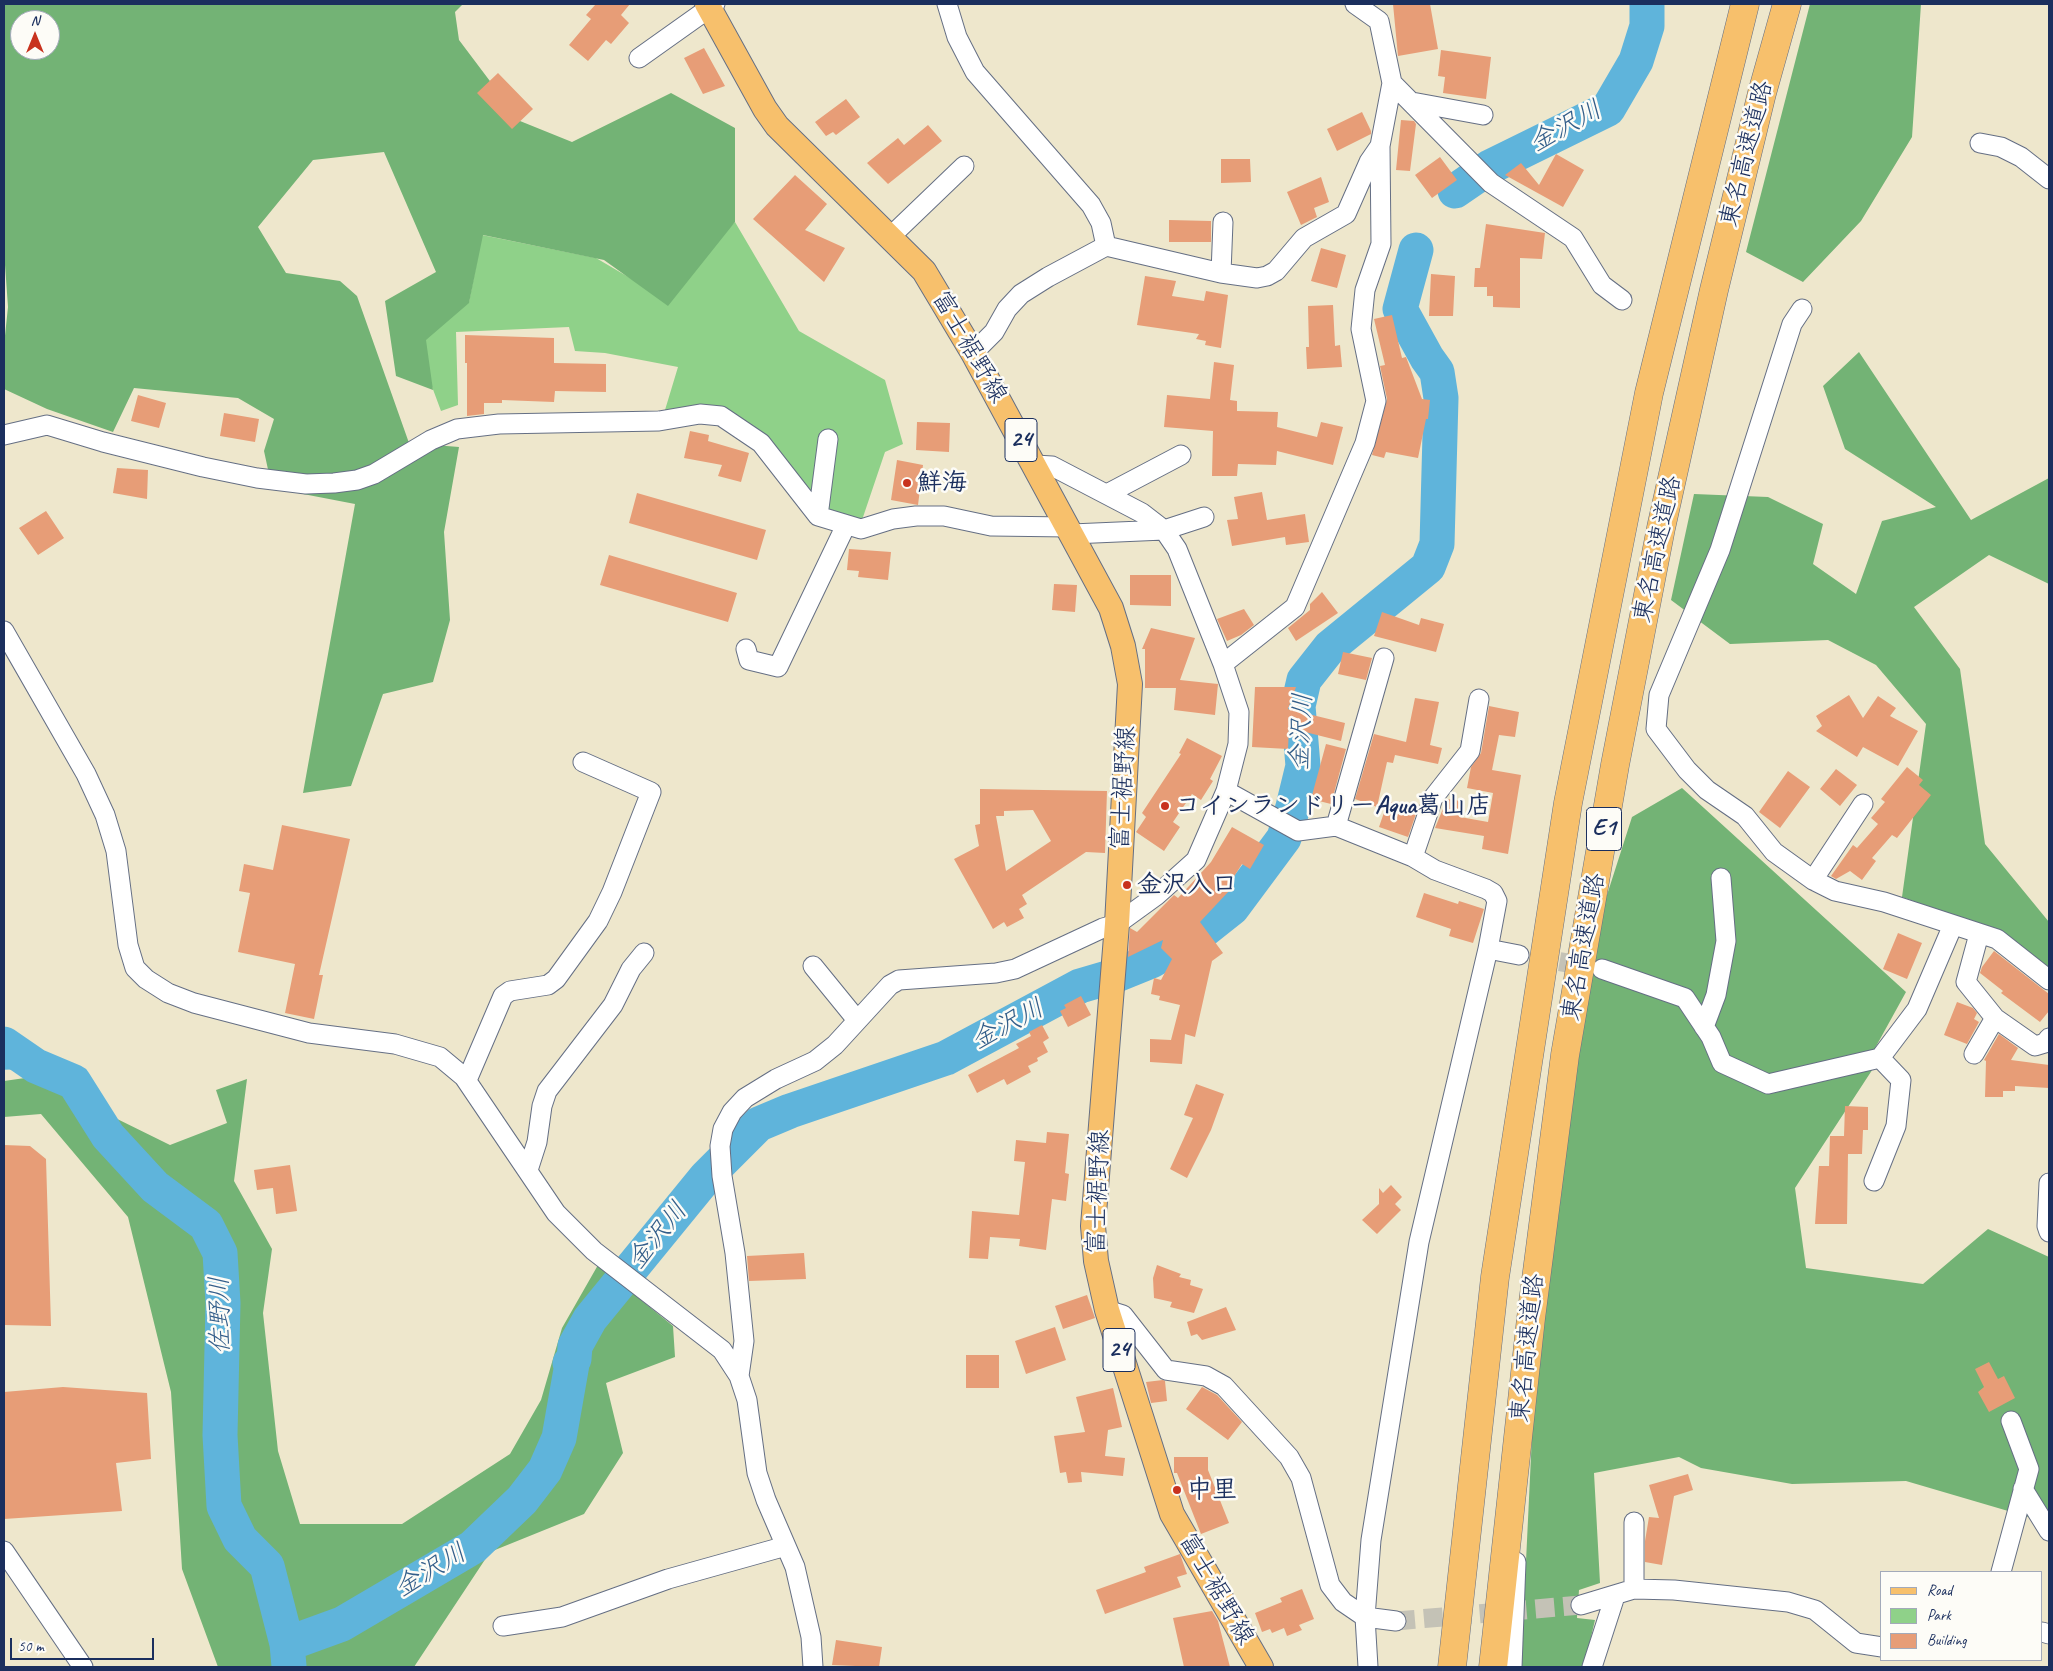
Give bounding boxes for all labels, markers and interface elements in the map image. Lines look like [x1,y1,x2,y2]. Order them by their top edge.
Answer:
north arrow [10,10,60,60]
text: N [31,12,39,29]
street label: 東名高速道路 [1714,78,1780,230]
water label: 金沢川 [1524,94,1608,160]
street label: 富士裾野線 [925,285,1013,409]
road number: 24 [1005,418,1037,462]
place label: 鮮海 [917,468,967,498]
street label: 東名高速道路 [1628,473,1688,625]
marker: 鮮海 [901,477,913,489]
water label: 金沢川 [1284,692,1320,772]
street label: 富士裾野線 [1106,725,1142,851]
place label: コインランドリーAqua葛山店 [1175,791,1491,821]
marker: コインランドリーAqua葛山店 [1159,800,1171,812]
road number: E1 [1586,808,1622,851]
place label: 金沢入口 [1137,870,1237,900]
street label: 東名高速道路 [1556,871,1612,1023]
marker: 金沢入口 [1121,879,1133,891]
water label: 金沢川 [966,993,1050,1057]
street label: 富士裾野線 [1082,1129,1116,1255]
water label: 金沢川 [621,1196,695,1276]
street label: 東名高速道路 [1505,1272,1551,1424]
water label: 佐野川 [205,1276,237,1354]
road number: 24 [1103,1328,1135,1372]
place label: 中里 [1187,1475,1237,1505]
marker: 中里 [1171,1484,1183,1496]
street label: 富士裾野線 [1172,1527,1260,1651]
water label: 金沢川 [390,1538,472,1604]
legend [1880,1571,2043,1661]
text: Road [1927,1581,1952,1600]
text: Park [1927,1606,1951,1625]
scale bar [12,1628,156,1660]
text: Building [1927,1631,1966,1650]
text: 50 m [18,1637,44,1656]

